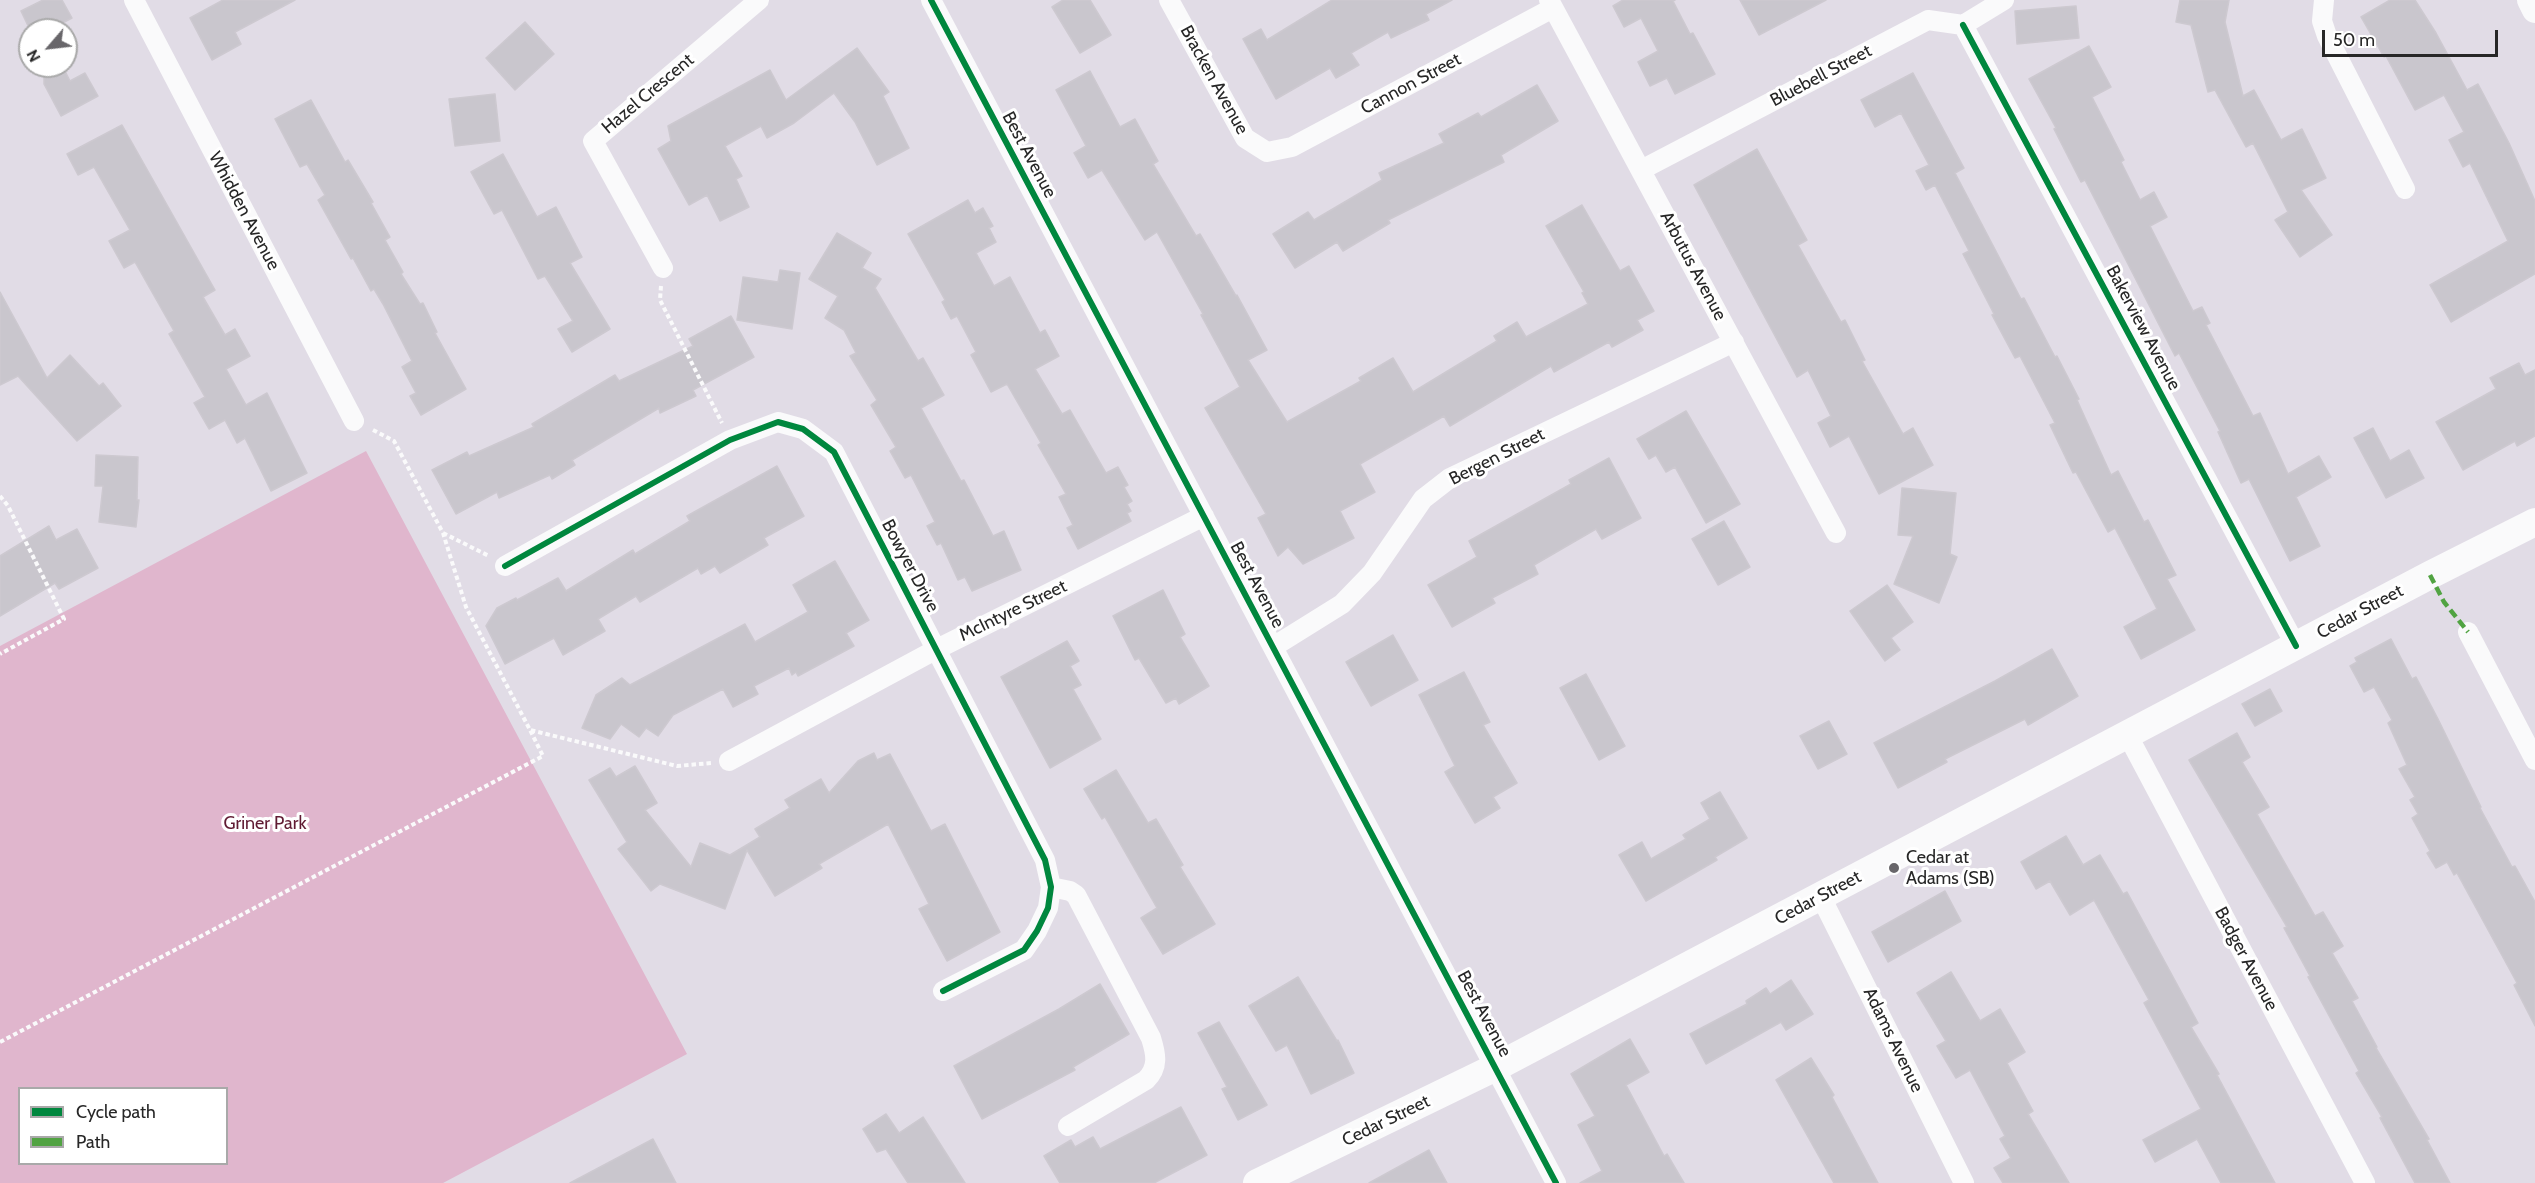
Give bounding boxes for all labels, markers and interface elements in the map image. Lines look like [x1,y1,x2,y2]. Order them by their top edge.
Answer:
north arrow [18,18,78,78]
scale bar [2325,18,2500,56]
street label: Bracken Avenue [1175,22,1253,138]
text: 50 m [2333,29,2375,51]
street label: Bluebell Street [1767,40,1875,112]
text: N [22,46,44,65]
street label: Hazel Crescent [598,49,698,139]
street label: Cannon Street [1357,49,1465,119]
street label: Best Avenue [997,108,1061,202]
street label: Whidden Avenue [204,148,284,274]
street label: Arbutus Avenue [1655,208,1731,324]
street label: Bakerview Avenue [2101,262,2185,394]
street label: Bergen Street [1446,424,1548,490]
street label: Bowyer Drive [877,516,943,616]
street label: Best Avenue [1225,538,1289,632]
street label: McIntyre Street [956,576,1070,646]
street label: Cedar Street [2313,580,2407,644]
park label: Griner Park [224,813,306,835]
place label: Cedar at Adams (SB) [1906,847,1995,890]
marker: Cedar at Adams (SB) [1887,861,1901,875]
street label: Cedar Street [1771,866,1865,930]
street label: Badger Avenue [2210,903,2282,1015]
street label: Best Avenue [1452,967,1516,1061]
street label: Adams Avenue [1858,984,1928,1096]
legend [18,1087,228,1165]
street label: Cedar Street [1339,1091,1433,1151]
text: Cycle path [76,1101,156,1123]
text: Path [76,1131,110,1153]

